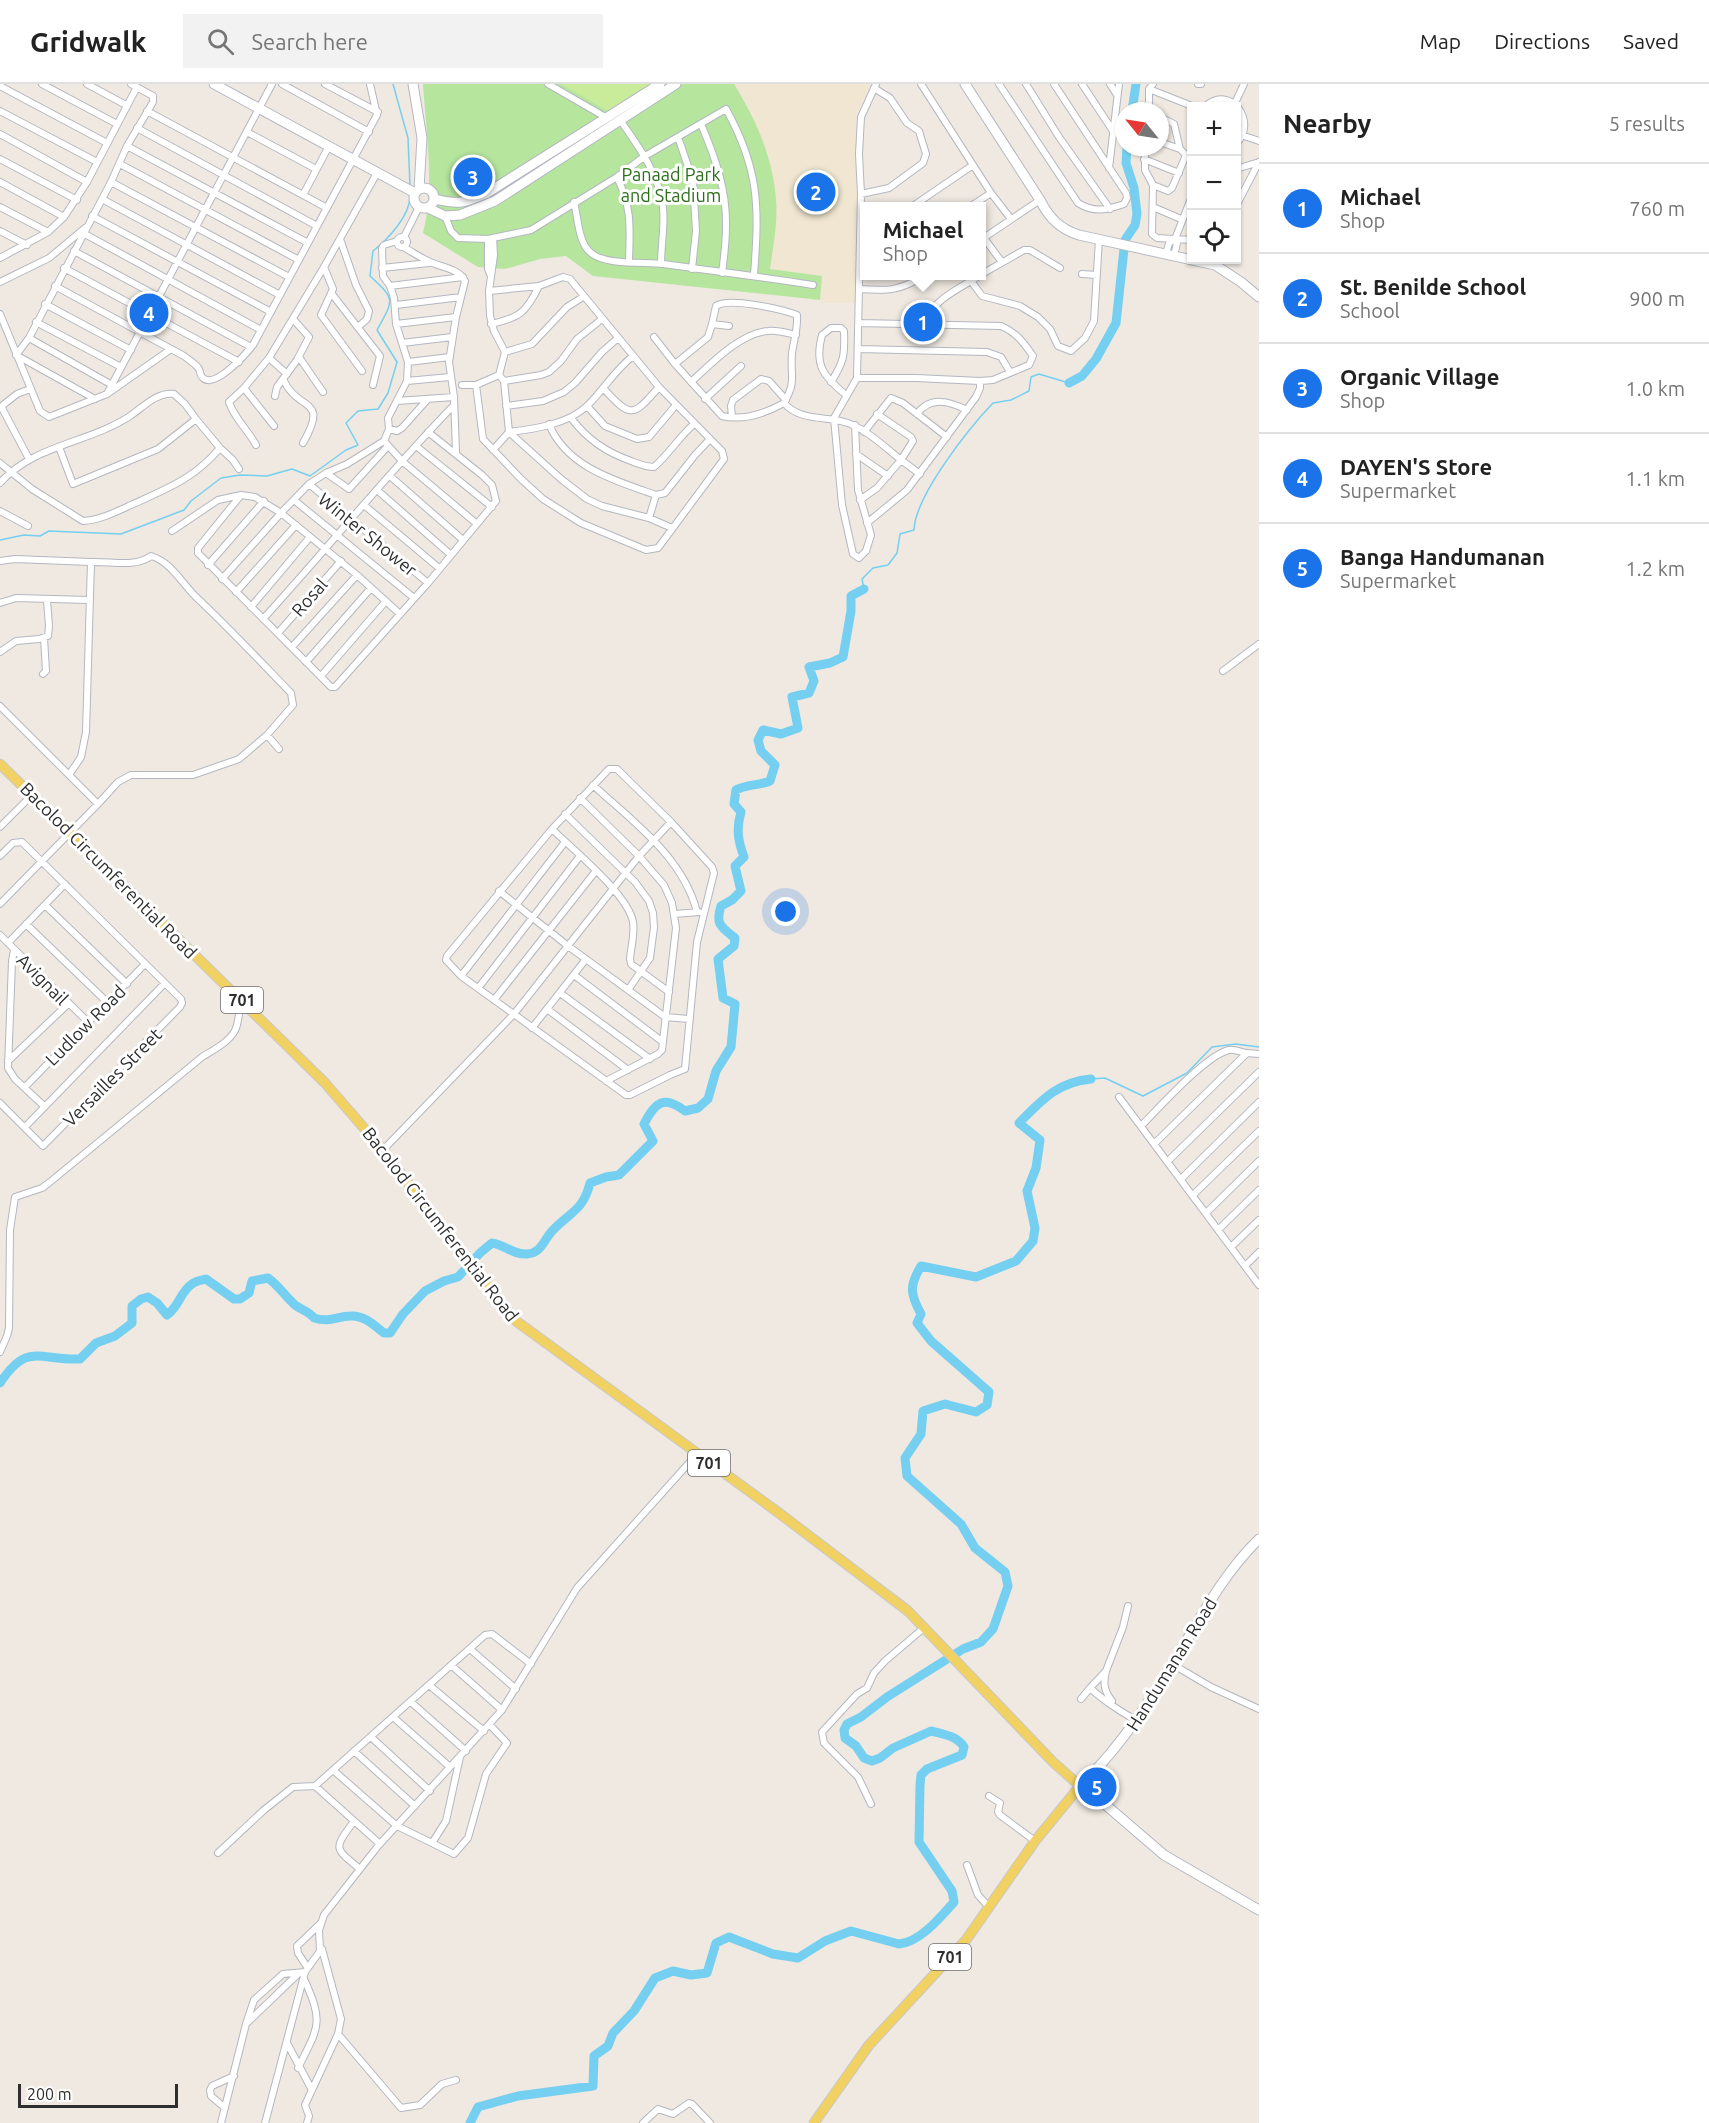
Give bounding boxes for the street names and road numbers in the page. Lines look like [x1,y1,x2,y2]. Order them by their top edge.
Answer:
street label: Winter Shower [315,488,421,580]
street label: Rosal [287,574,331,620]
street label: Bacolod Circumferential Road [17,778,201,962]
street label: Avignail [13,949,73,1009]
street label: Ludlow Road [41,981,129,1069]
road number: 701 [221,987,263,1013]
street label: Versailles Street [59,1024,165,1130]
street label: Bacolod Circumferential Road [359,1123,523,1325]
road number: 701 [688,1450,730,1476]
street label: Handumanan Road [1122,1594,1220,1734]
road number: 701 [929,1944,971,1970]

